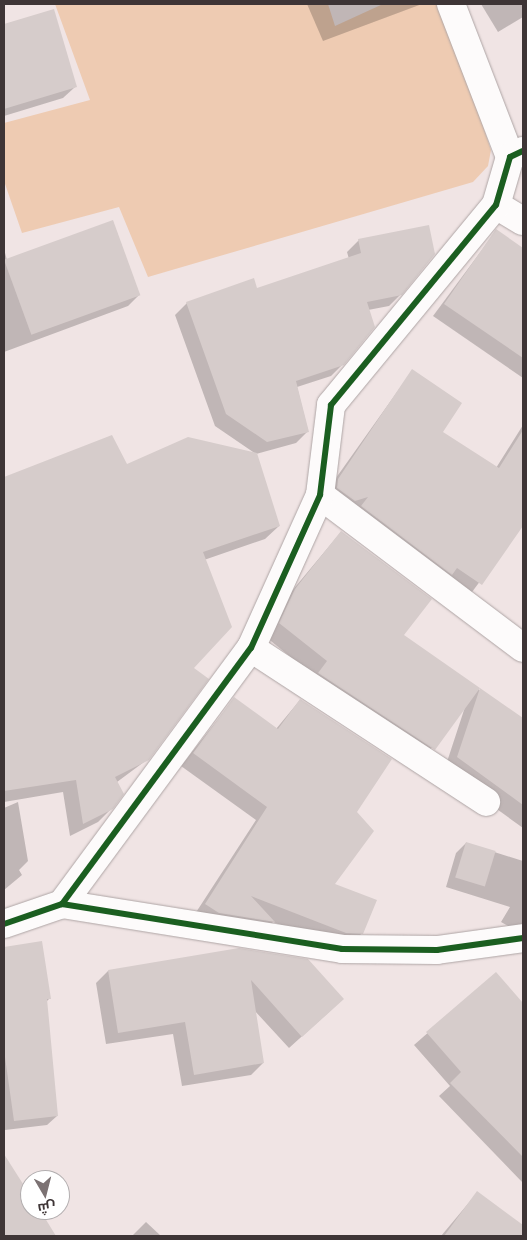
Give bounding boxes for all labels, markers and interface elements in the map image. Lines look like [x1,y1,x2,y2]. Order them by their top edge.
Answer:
north arrow [20,1170,70,1220]
text: ش [37,1198,57,1220]

